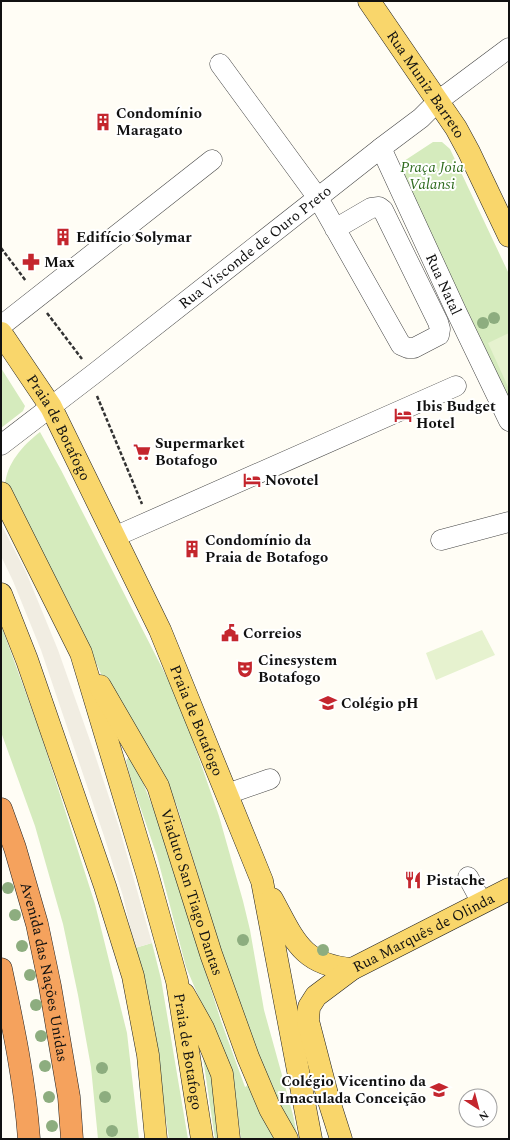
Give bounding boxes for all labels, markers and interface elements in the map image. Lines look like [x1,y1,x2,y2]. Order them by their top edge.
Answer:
street label: Rua Muniz Barreto [380,26,471,143]
place label: Condomínio Maragato [116,102,202,142]
building icon: Condomínio Maragato [93,112,113,132]
park label: Praça Joia Valansi [400,156,464,196]
street label: Rua Visconde de Ouro Preto [174,180,337,315]
place label: Edifício Solymar [76,226,192,249]
building icon: Edifício Solymar [53,227,73,247]
street label: Rua Natal [419,250,467,319]
place label: Max [44,251,75,274]
pharmacy icon: Max [21,252,41,272]
street label: Praia de Botafogo [20,370,96,485]
place label: Ibis Budget Hotel [416,395,496,435]
hotel icon: Ibis Budget Hotel [393,405,413,425]
place label: Supermarket Botafogo [155,432,245,472]
supermarket icon: Supermarket Botafogo [132,442,152,462]
place label: Novotel [265,469,319,492]
hotel icon: Novotel [242,470,262,490]
place label: Condomínio da Praia de Botafogo [205,529,328,569]
building icon: Condomínio da Praia de Botafogo [182,539,202,559]
place label: Correios [243,622,302,645]
public building icon: Correios [220,623,240,643]
place label: Cinesystem Botafogo [258,649,338,689]
theatre icon: Cinesystem Botafogo [235,659,255,679]
street label: Praia de Botafogo [163,661,229,780]
place label: Colégio pH [341,692,419,715]
school or university icon: Colégio pH [318,693,338,713]
street label: Viaduto San Tiago Dantas [154,806,229,979]
place label: Pistache [426,869,485,892]
restaurant icon: Pistache [403,870,423,890]
street label: Avenida das Nações Unidas [13,879,74,1064]
street label: Rua Marquês de Olinda [349,887,499,979]
street label: Praia de Botafogo [167,991,208,1112]
place label: Colégio Vicentino da Imaculada Conceição [279,1070,426,1110]
school or university icon: Colégio Vicentino da Imaculada Conceição [429,1080,449,1100]
north arrow [458,1088,498,1128]
text: N [475,1106,492,1125]

